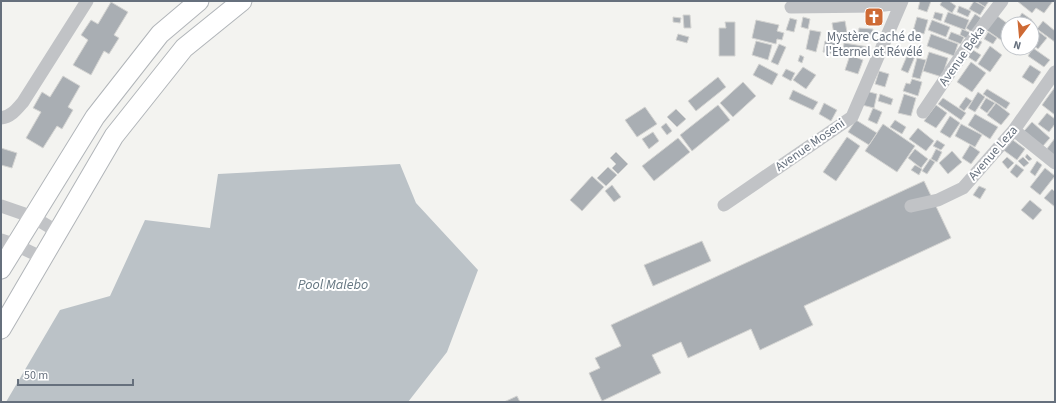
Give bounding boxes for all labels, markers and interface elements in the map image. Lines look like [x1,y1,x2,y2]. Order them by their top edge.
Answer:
church icon: Mystère Caché de l'Eternel et Révélé [863,6,885,28]
north arrow [1000,16,1040,56]
street label: Avenue Beka [935,22,989,90]
place label: Mystère Caché de l'Eternel et Révélé [825,28,923,61]
text: N [1012,37,1023,53]
street label: Avenue Moseni [772,114,848,176]
street label: Avenue Leza [964,122,1022,184]
water label: Pool Malebo [298,275,368,295]
scale bar [18,361,133,387]
text: 50 m [24,367,48,384]

